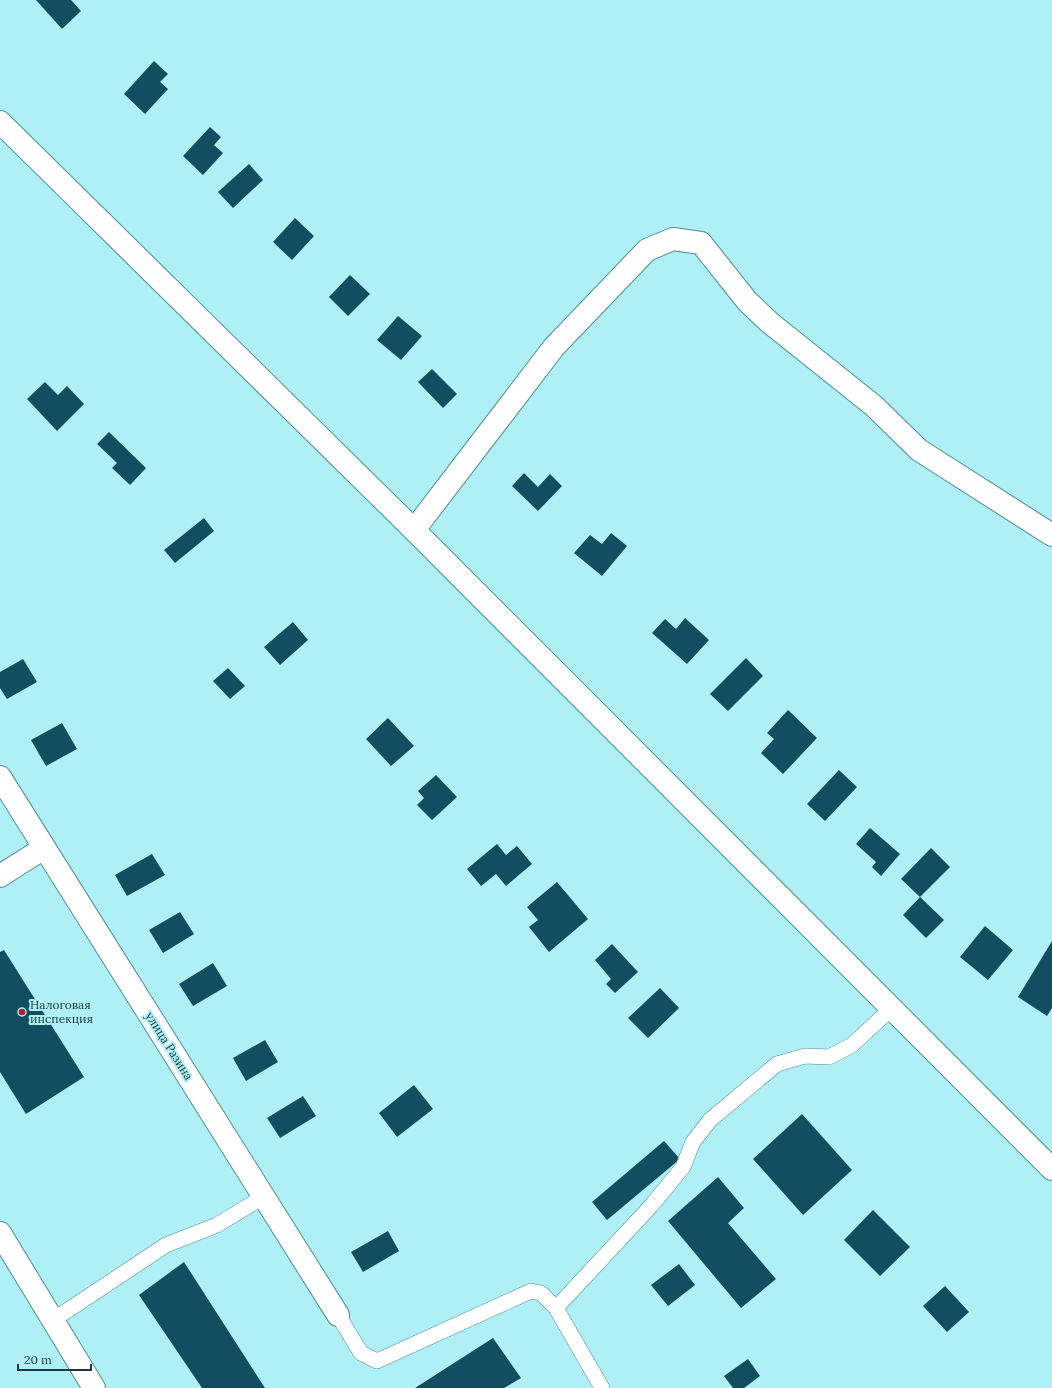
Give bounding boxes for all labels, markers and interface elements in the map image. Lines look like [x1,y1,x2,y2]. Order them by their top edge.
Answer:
place label: Налоговая инспекция [30,997,93,1026]
marker: Налоговая инспекция [17,1007,27,1017]
street label: улица Разина [142,1009,196,1083]
scale bar [18,1346,91,1372]
text: 20 m [24,1352,52,1367]

